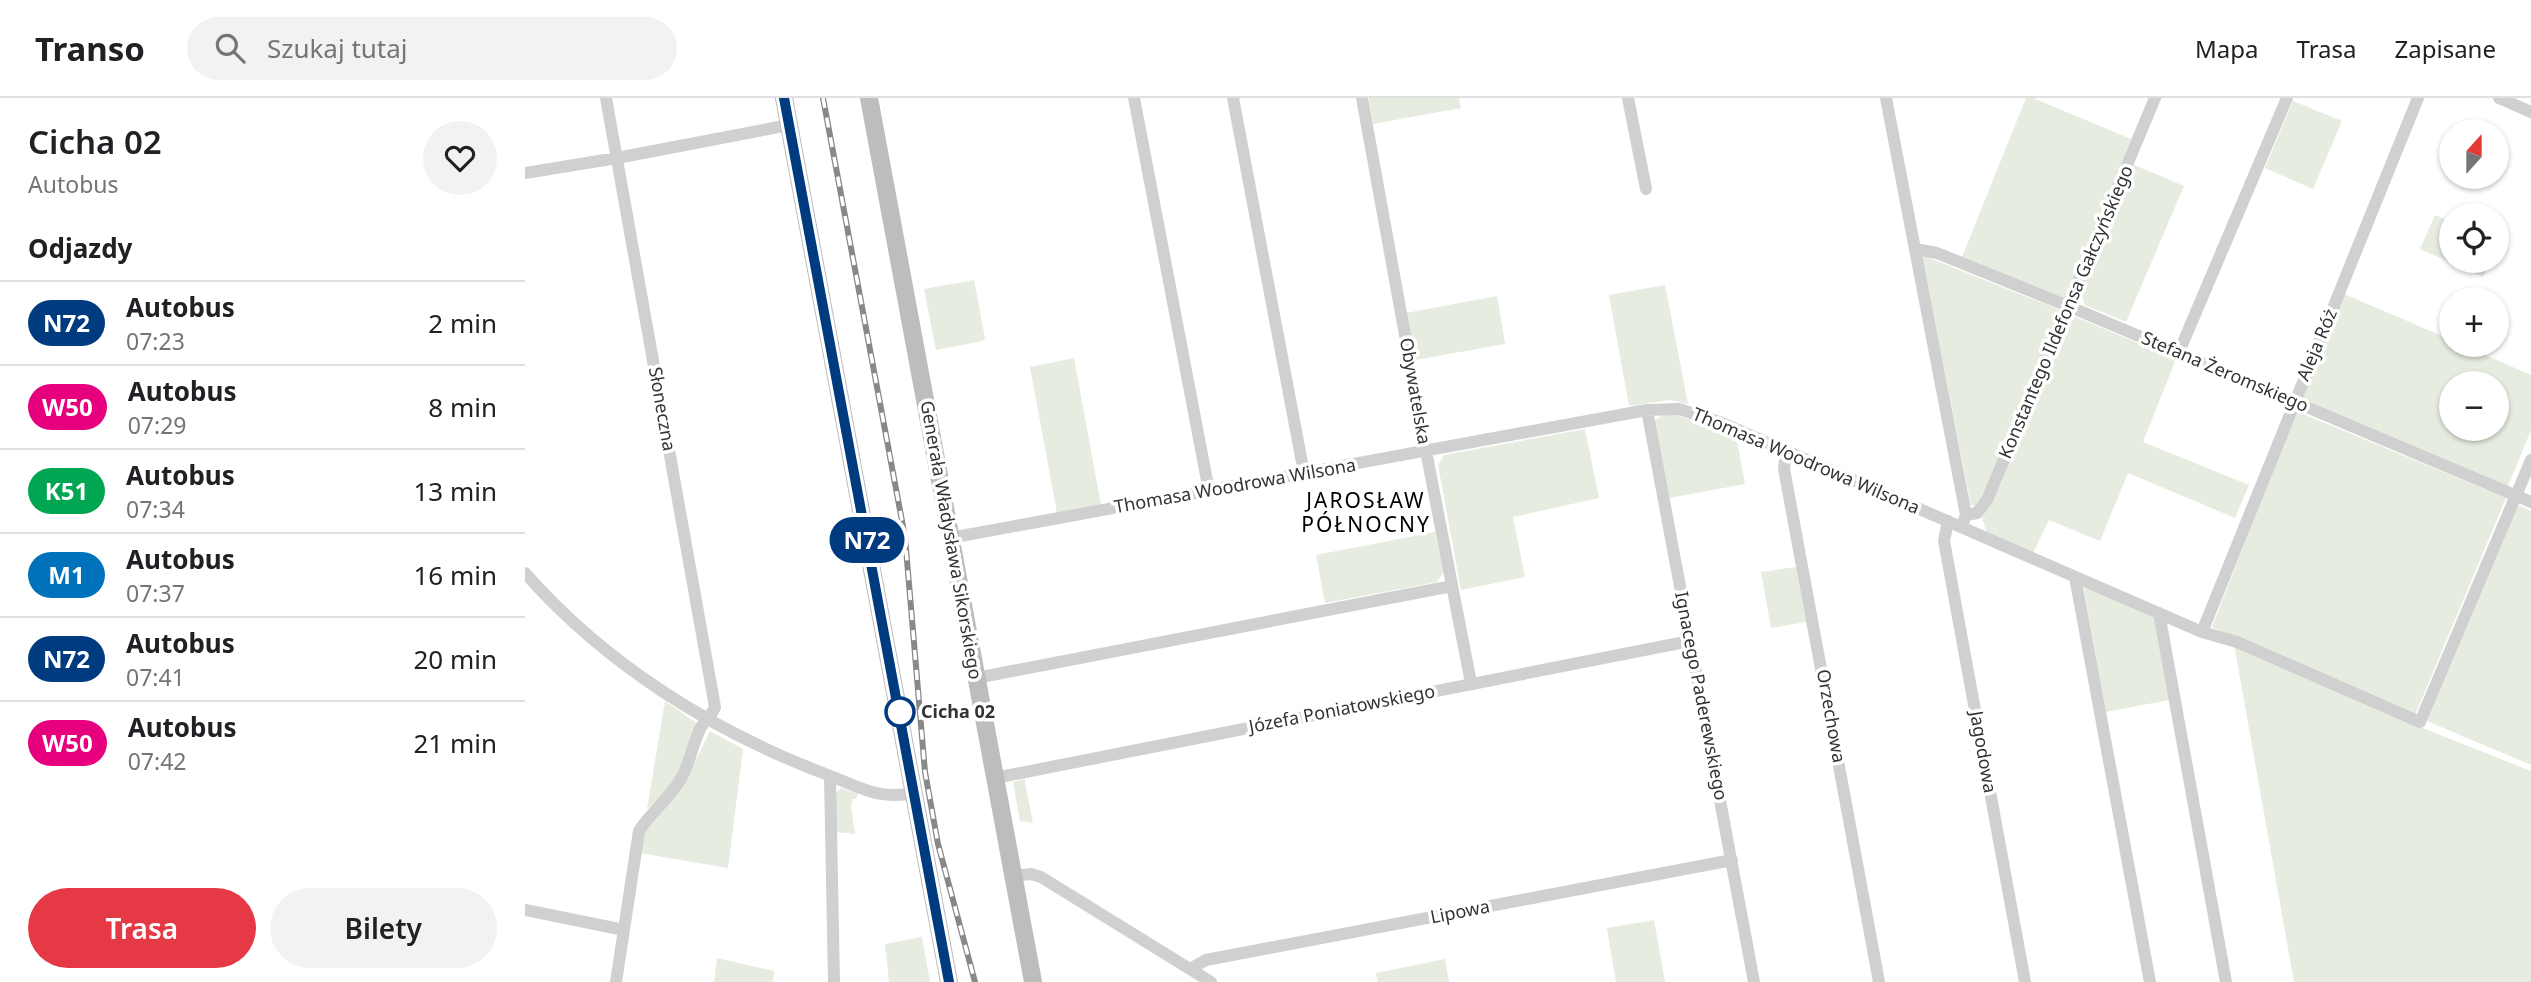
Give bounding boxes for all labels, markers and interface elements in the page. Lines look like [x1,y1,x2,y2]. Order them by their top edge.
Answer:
search box [187,17,677,80]
text: Transo [35,26,145,71]
icon: search [211,29,249,67]
text: Szukaj tutaj [267,30,408,66]
text: Mapa [2195,32,2259,65]
text: Trasa [2297,32,2357,65]
text: Zapisane [2395,32,2496,65]
text: Cicha 02 [28,119,162,164]
north arrow [2439,119,2509,189]
map controls [2439,119,2509,441]
button: heart [423,121,497,195]
street label: Konstantego Ildefonsa Gałczyńskiego [1992,161,2138,462]
text: Autobus [28,168,119,200]
button: locate [2439,203,2509,273]
text: Odjazdy [28,230,132,266]
button: + [2439,287,2509,357]
text: Autobus [126,289,235,325]
text: 2 min [428,305,497,341]
street label: Aleja Róż [2290,305,2342,384]
text: N72 [43,306,90,339]
text: 07:23 [126,325,185,357]
street label: Stefana Żeromskiego [2138,325,2312,417]
street label: Obywatelska [1395,336,1437,446]
street label: Słoneczna [644,365,682,453]
button: − [2439,371,2509,441]
text: Autobus [128,373,236,409]
text: 8 min [428,389,497,425]
text: W50 [42,390,93,423]
street label: Generała Władysława Sikorskiego [916,399,988,681]
street label: Thomasa Woodrowa Wilsona [1689,401,1924,519]
text: 07:29 [128,409,186,441]
street label: Thomasa Woodrowa Wilsona [1112,452,1357,518]
text: Autobus [126,457,235,493]
text: 13 min [413,473,497,509]
text: K51 [45,474,88,507]
district label: JAROSŁAW PÓŁNOCNY [1301,486,1431,538]
text: 07:34 [126,493,185,525]
line badge: N72 [827,517,907,563]
text: N72 [844,523,890,556]
text: Autobus [126,541,235,577]
text: 16 min [413,557,497,593]
text: M1 [48,558,85,591]
text: 07:37 [126,577,185,609]
street label: Ignacego Paderewskiego [1670,589,1734,802]
text: Autobus [126,625,235,661]
text: 20 min [413,641,497,677]
text: N72 [43,642,90,675]
text: 07:41 [126,661,185,693]
street label: Orzechowa [1812,667,1852,765]
street label: Józefa Poniatowskiego [1245,678,1437,738]
marker: Cicha 02 [885,697,915,727]
place label: Cicha 02 [921,699,995,723]
street label: Jagodowa [1965,707,2003,795]
text: Autobus [128,709,236,745]
text: 21 min [413,725,497,761]
text: W50 [42,726,93,759]
text: 07:42 [128,745,186,777]
button: Trasa [28,888,256,968]
button: Bilety [270,888,497,968]
street label: Lipowa [1428,894,1492,929]

